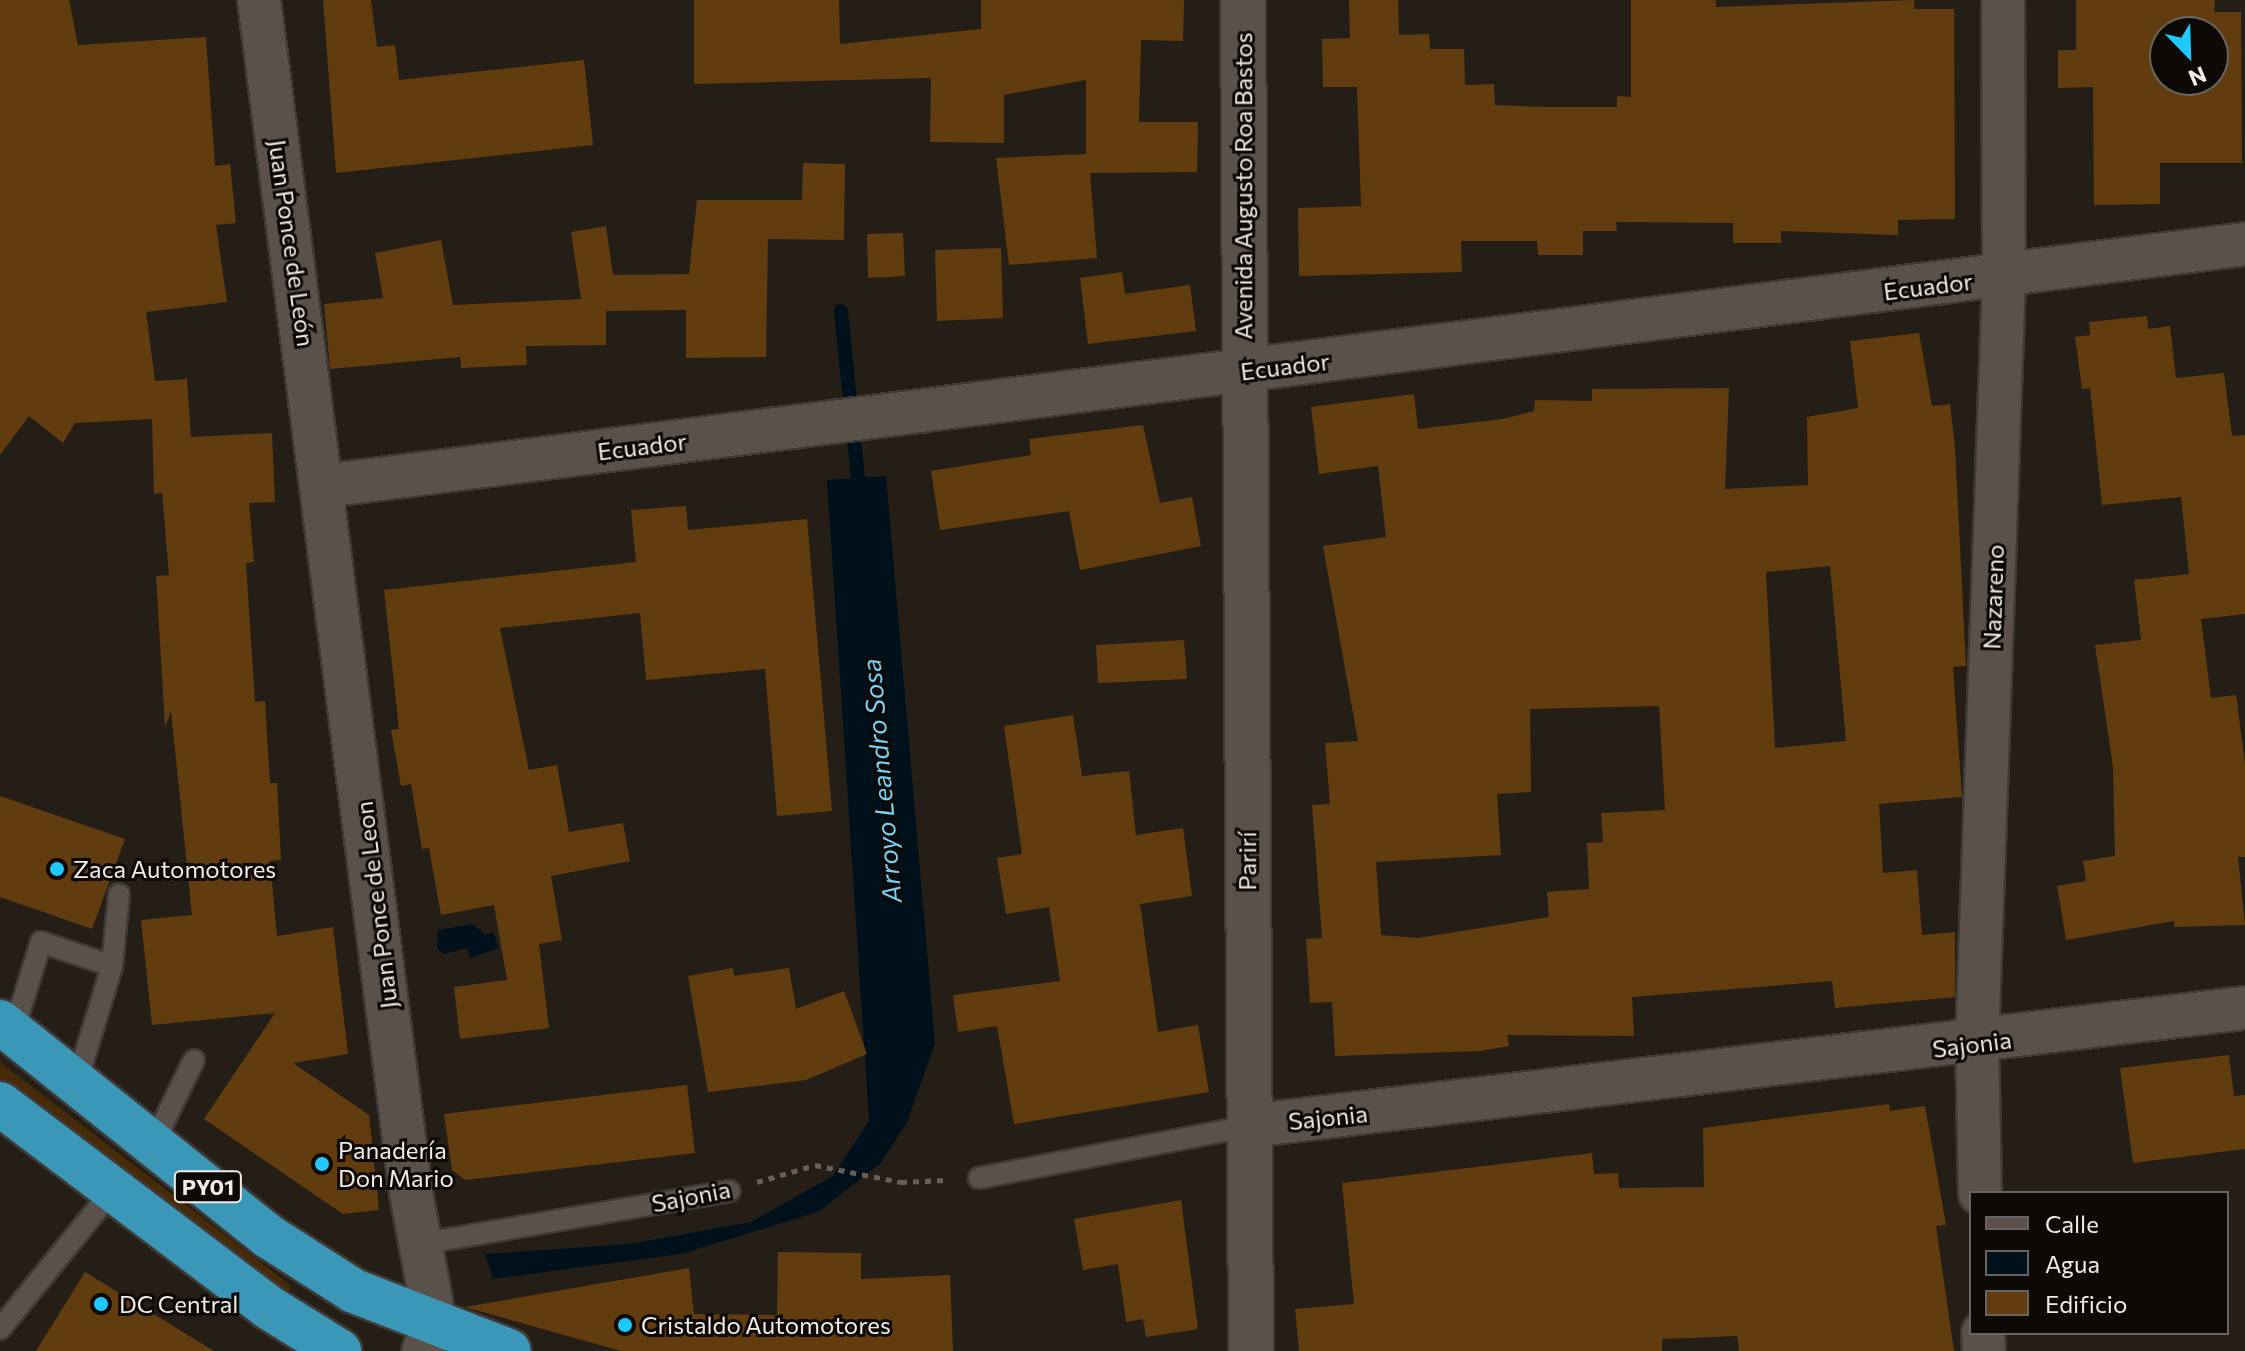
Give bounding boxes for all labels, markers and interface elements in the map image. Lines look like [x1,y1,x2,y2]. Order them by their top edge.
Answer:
north arrow [2149,16,2229,96]
street label: Avenida Augusto Roa Bastos [1229,32,1257,340]
text: N [2185,61,2211,92]
street label: Juan Ponce de León [263,138,321,348]
street label: Ecuador [1882,266,1974,306]
street label: Ecuador [1239,346,1331,386]
street label: Ecuador [596,426,688,466]
street label: Nazareno [1977,544,2009,650]
water label: Arroyo Leandro Sosa [855,658,907,904]
street label: Juan Ponce de Leon [349,800,403,1010]
street label: Parirí [1233,831,1261,891]
place label: Zaca Automotores [73,855,276,883]
marker: Zaca Automotores [48,860,66,878]
street label: Sajonia [1931,1025,2013,1063]
street label: Sajonia [1287,1099,1369,1135]
place label: Panadería Don Mario [338,1136,454,1192]
marker: Panadería Don Mario [313,1155,331,1173]
road number: PY01 [172,1169,244,1205]
street label: Sajonia [649,1174,733,1218]
legend [1969,1191,2229,1335]
text: Calle [2045,1209,2099,1238]
text: Agua [2045,1249,2100,1278]
text: Edificio [2045,1289,2127,1318]
place label: DC Central [119,1290,238,1318]
marker: DC Central [90,1293,112,1315]
place label: Cristaldo Automotores [641,1311,891,1339]
marker: Cristaldo Automotores [616,1316,634,1334]

